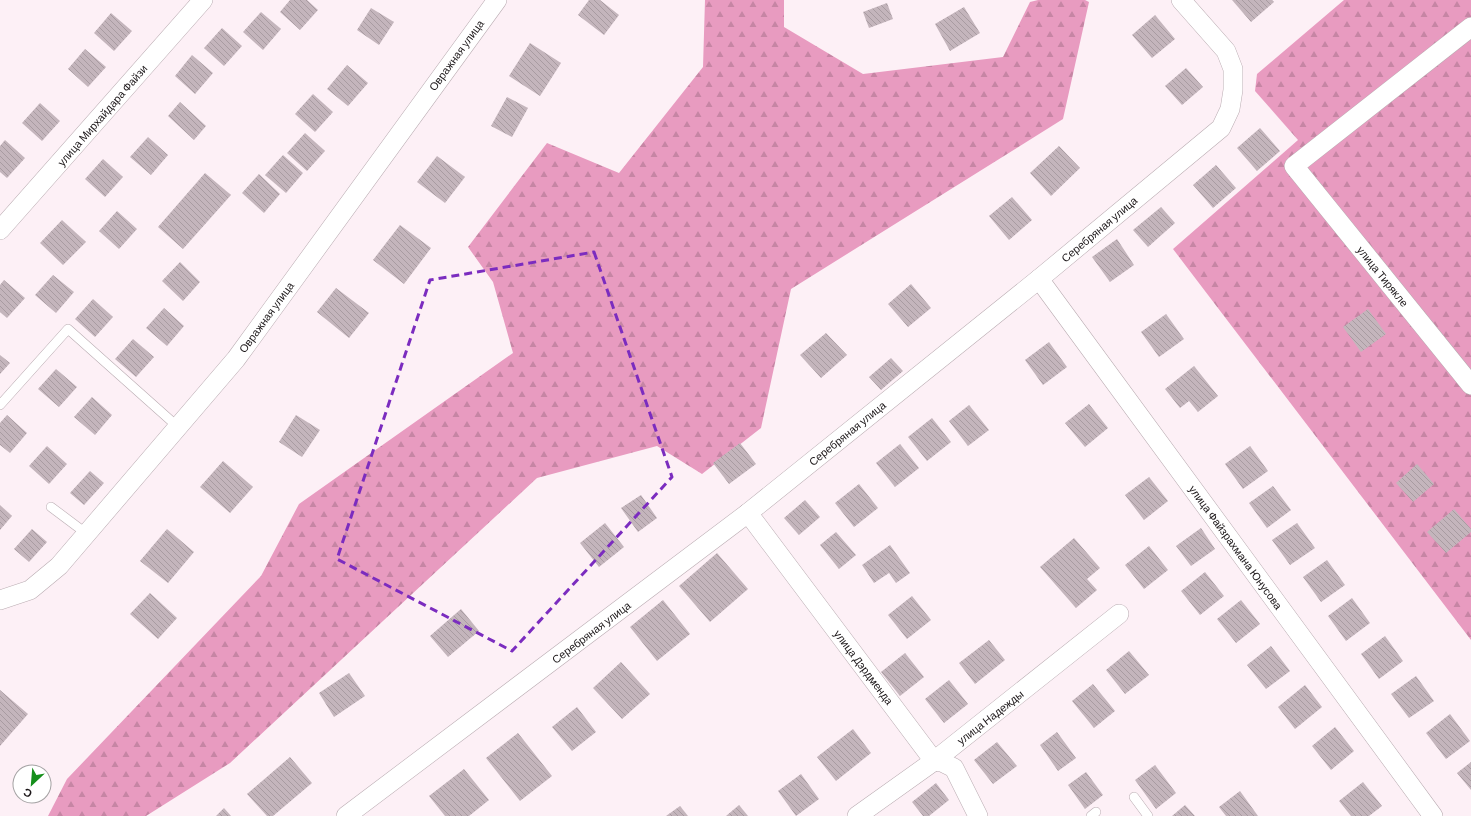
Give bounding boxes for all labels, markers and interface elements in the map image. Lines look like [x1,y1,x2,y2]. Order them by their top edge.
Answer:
street label: Овражная улица [426,16,487,93]
street label: улица Мирхайдара Файзи [54,62,150,168]
street label: Серебряная улица [1058,193,1140,265]
street label: улица Тирякле [1355,243,1411,309]
street label: Овражная улица [236,278,297,355]
street label: Серебряная улица [806,397,889,468]
street label: улица Файзрахмана Юнусова [1187,482,1286,612]
street label: Серебряная улица [549,598,634,666]
street label: улица Дэрдменда [832,627,897,708]
street label: улица Надежды [954,687,1026,747]
north arrow [12,764,52,804]
text: С [21,786,34,801]

